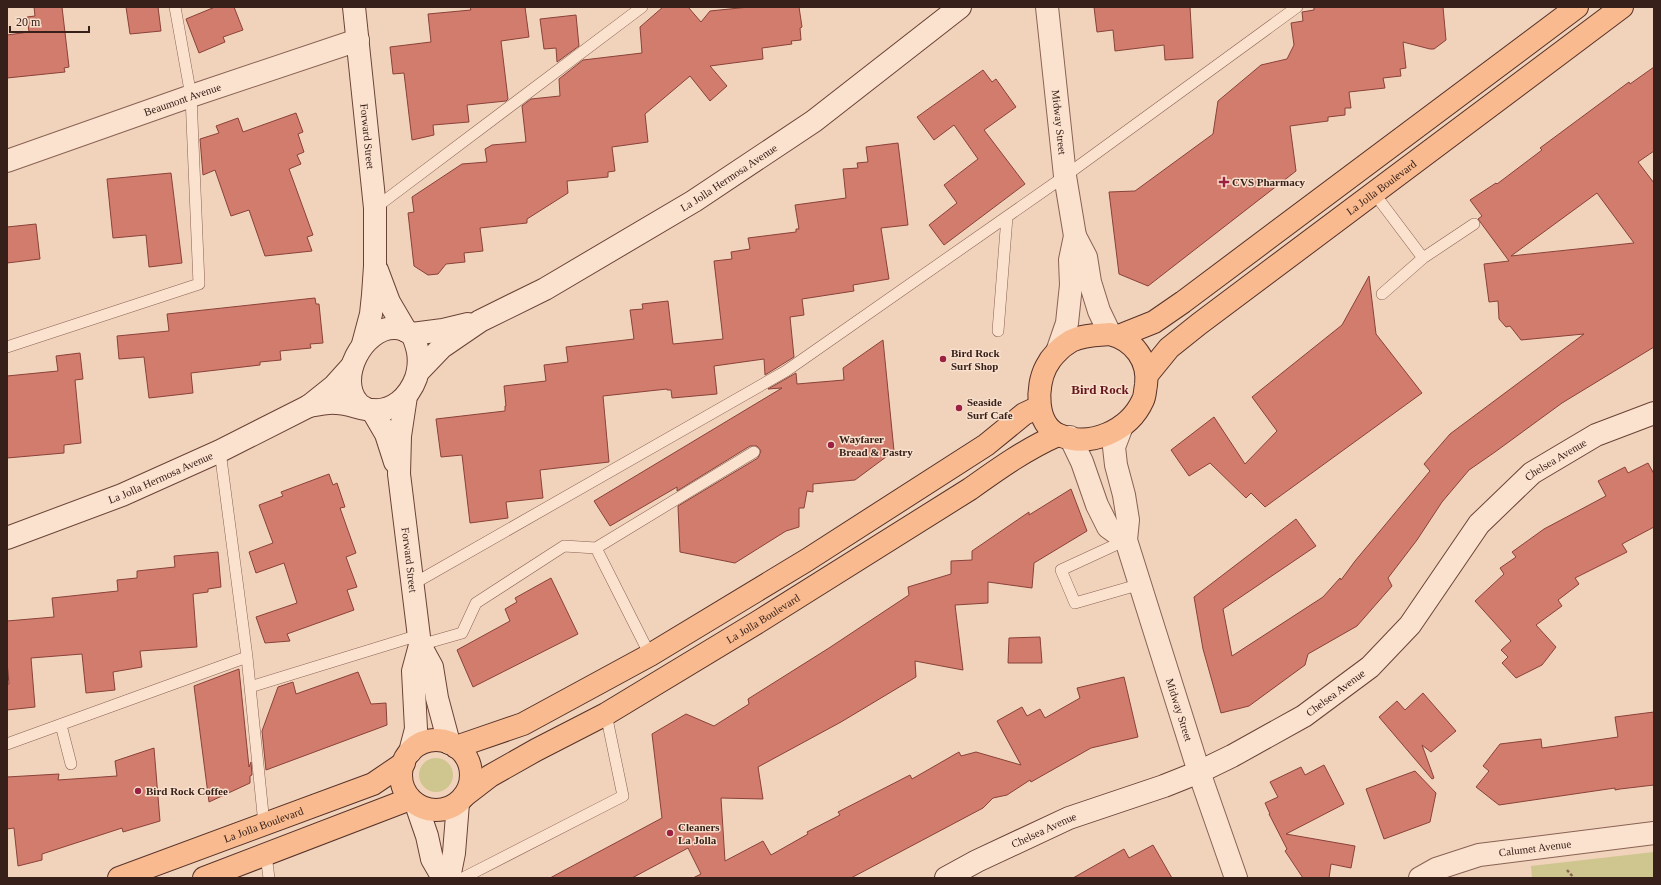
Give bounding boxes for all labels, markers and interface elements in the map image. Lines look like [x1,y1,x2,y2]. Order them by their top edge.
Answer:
scale bar [10,8,89,34]
text: 20 m [16,15,41,29]
street label: Beaumont Avenue [142,80,223,118]
street label: Midway Street [1050,89,1069,155]
street label: Forward Street [358,103,377,170]
street label: La Jolla Hermosa Avenue [678,141,779,214]
street label: La Jolla Boulevard [1344,157,1419,217]
place label: CVS Pharmacy [1232,176,1306,188]
marker: CVS Pharmacy [1219,177,1229,187]
place label: Bird Rock Surf Shop [951,347,1000,372]
marker: Bird Rock Surf Shop [938,354,948,364]
district label: Bird Rock [1071,382,1129,397]
place label: Seaside Surf Cafe [967,396,1013,421]
marker: Seaside Surf Cafe [954,403,964,413]
place label: Wayfarer Bread & Pastry [839,433,913,458]
street label: Chelsea Avenue [1522,436,1589,483]
marker: Wayfarer Bread & Pastry [826,440,836,450]
street label: La Jolla Hermosa Avenue [106,449,215,506]
street label: Forward Street [400,527,420,593]
street label: La Jolla Boulevard [724,591,802,646]
street label: Chelsea Avenue [1304,667,1367,718]
street label: Midway Street [1164,677,1195,743]
place label: Bird Rock Coffee [146,785,228,797]
marker: Bird Rock Coffee [133,786,143,796]
street label: La Jolla Boulevard [222,804,305,845]
street label: Chelsea Avenue [1009,810,1078,850]
place label: Cleaners La Jolla [678,821,720,846]
marker: Cleaners La Jolla [665,828,675,838]
street label: Calumet Avenue [1498,837,1572,858]

